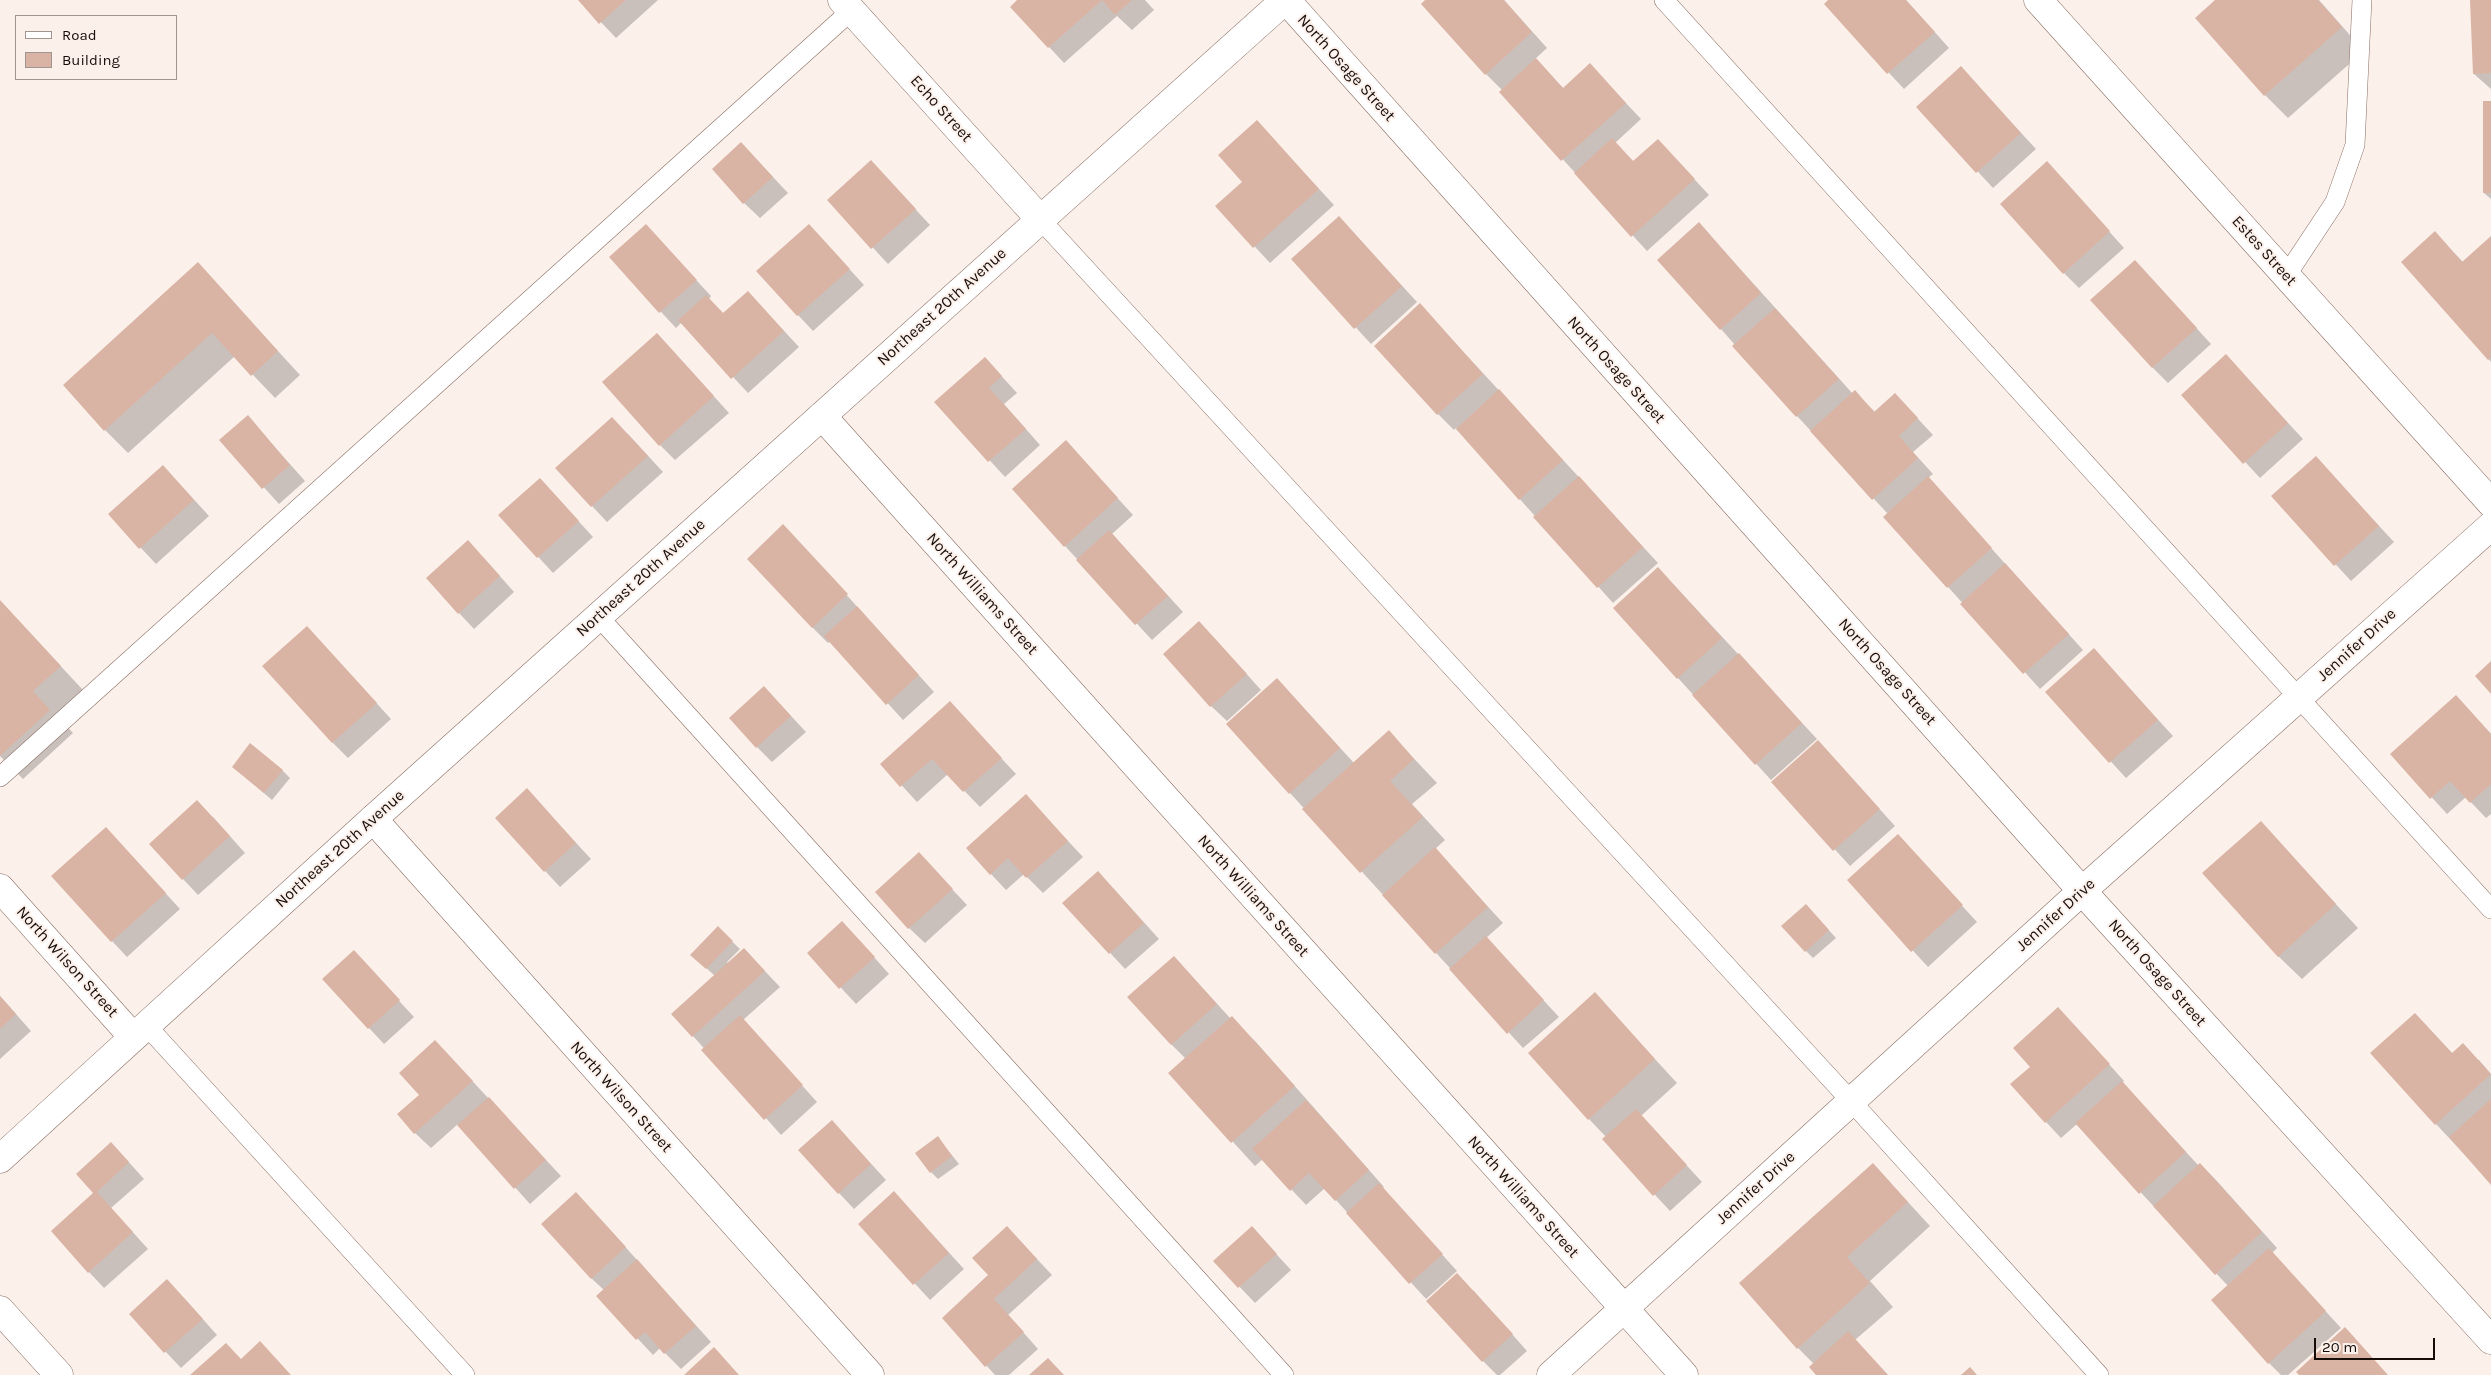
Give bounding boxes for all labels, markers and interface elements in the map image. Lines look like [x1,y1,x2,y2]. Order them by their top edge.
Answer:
street label: North Osage Street [1293,11,1399,125]
legend [15,15,178,80]
text: Road [62,26,97,44]
text: Building [62,51,120,69]
street label: Echo Street [906,72,976,146]
street label: Estes Street [2228,212,2300,290]
street label: Northeast 20th Avenue [873,244,1011,370]
street label: North Osage Street [1563,313,1669,427]
street label: Northeast 20th Avenue [572,515,710,641]
street label: North Williams Street [922,529,1042,659]
street label: Jennifer Drive [2314,605,2400,685]
street label: North Osage Street [1834,615,1940,729]
street label: Northeast 20th Avenue [271,786,409,912]
street label: North Williams Street [1193,831,1313,961]
street label: Jennifer Drive [2013,875,2099,955]
street label: North Wilson Street [12,902,122,1022]
street label: North Osage Street [2104,916,2210,1030]
street label: North Wilson Street [566,1037,676,1157]
street label: North Williams Street [1463,1132,1583,1262]
street label: Jennifer Drive [1713,1148,1799,1228]
scale bar [2316,1328,2437,1360]
text: 20 m [2322,1338,2357,1356]

